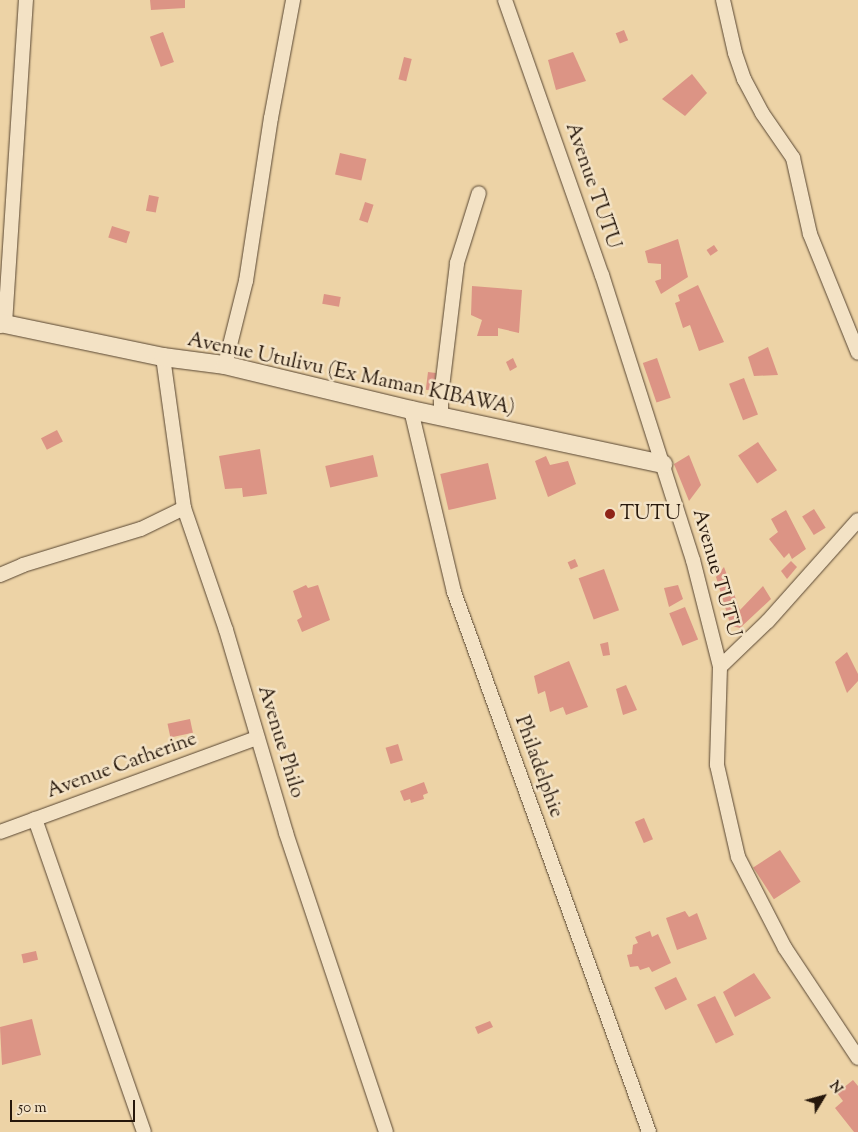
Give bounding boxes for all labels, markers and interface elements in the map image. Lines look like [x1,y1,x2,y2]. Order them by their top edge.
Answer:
street label: Avenue TUTU [559,120,625,252]
street label: Avenue Utulivu (Ex Maman KIBAWA) [185,329,517,421]
place label: TUTU [620,502,681,526]
street label: Avenue TUTU [686,506,746,640]
marker: TUTU [604,508,616,520]
street label: Avenue Philo [252,683,308,801]
street label: Philadelphie [509,713,567,821]
street label: Avenue Catherine [44,728,200,804]
north arrow [798,1072,848,1122]
text: N [824,1077,846,1098]
scale bar [12,1090,138,1122]
text: 50 m [18,1098,47,1119]

